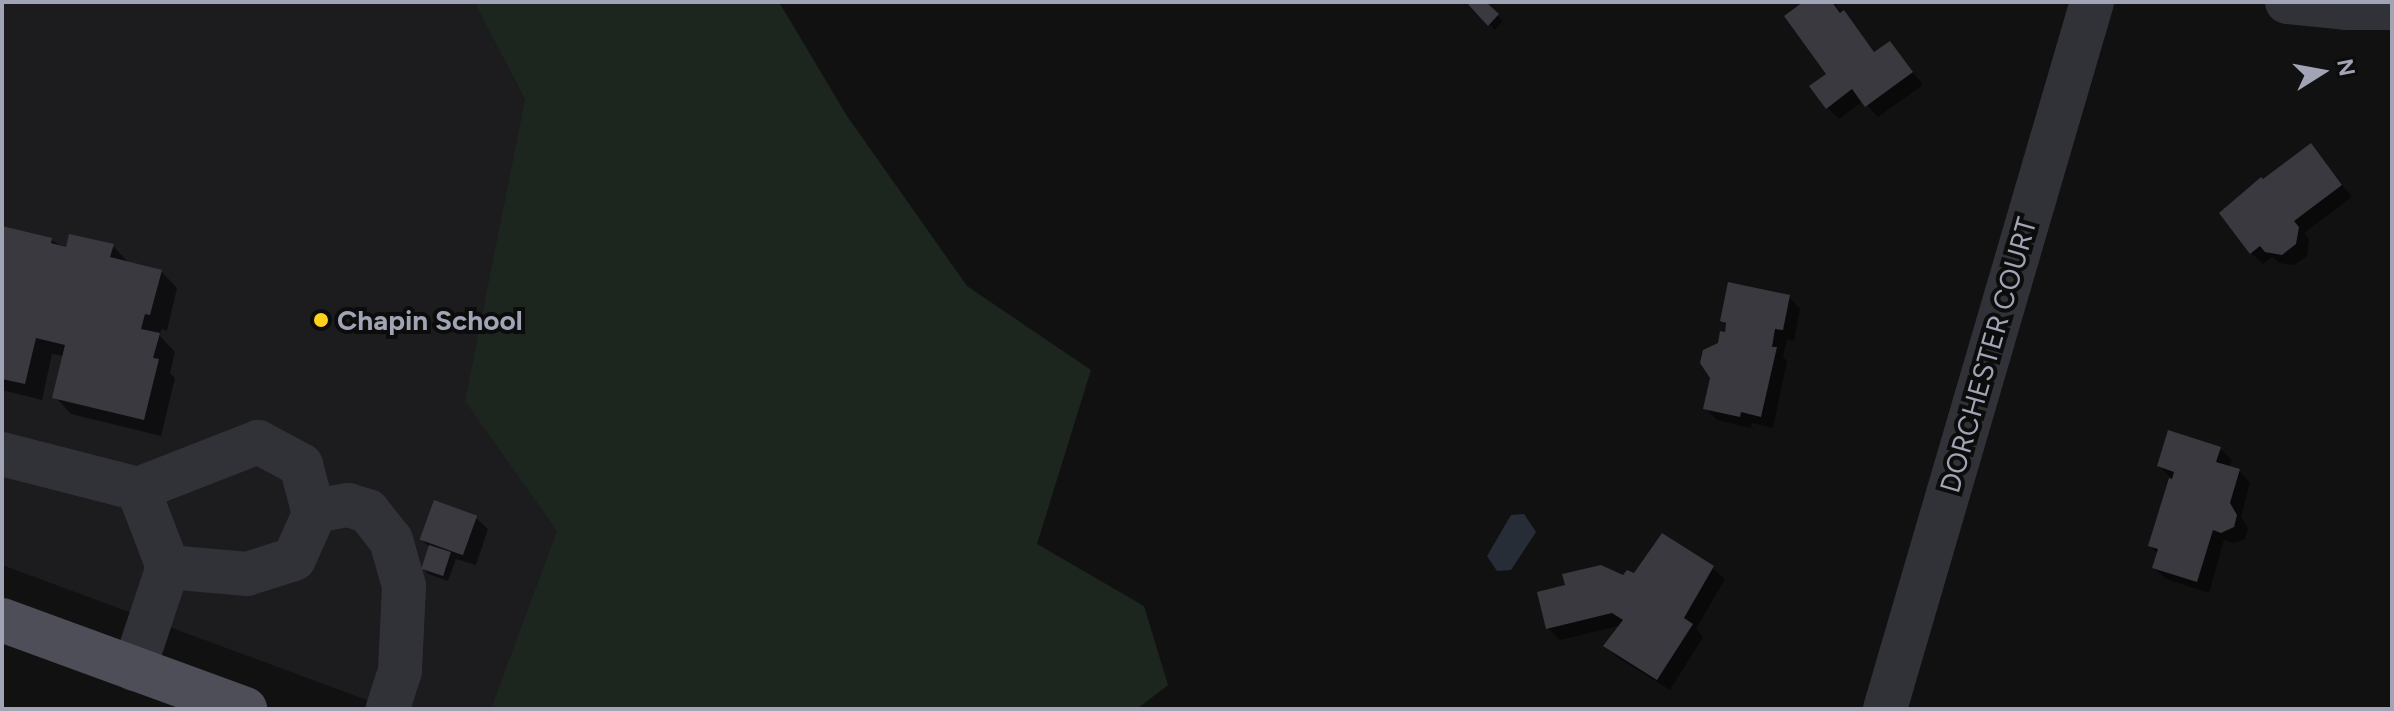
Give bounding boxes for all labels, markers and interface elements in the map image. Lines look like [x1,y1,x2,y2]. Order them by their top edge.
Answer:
north arrow [2282,32,2362,112]
text: N [2331,56,2361,78]
street label: DORCHESTER COURT [1933,214,2043,496]
place label: Chapin School [337,303,523,337]
marker: Chapin School [312,311,330,329]

